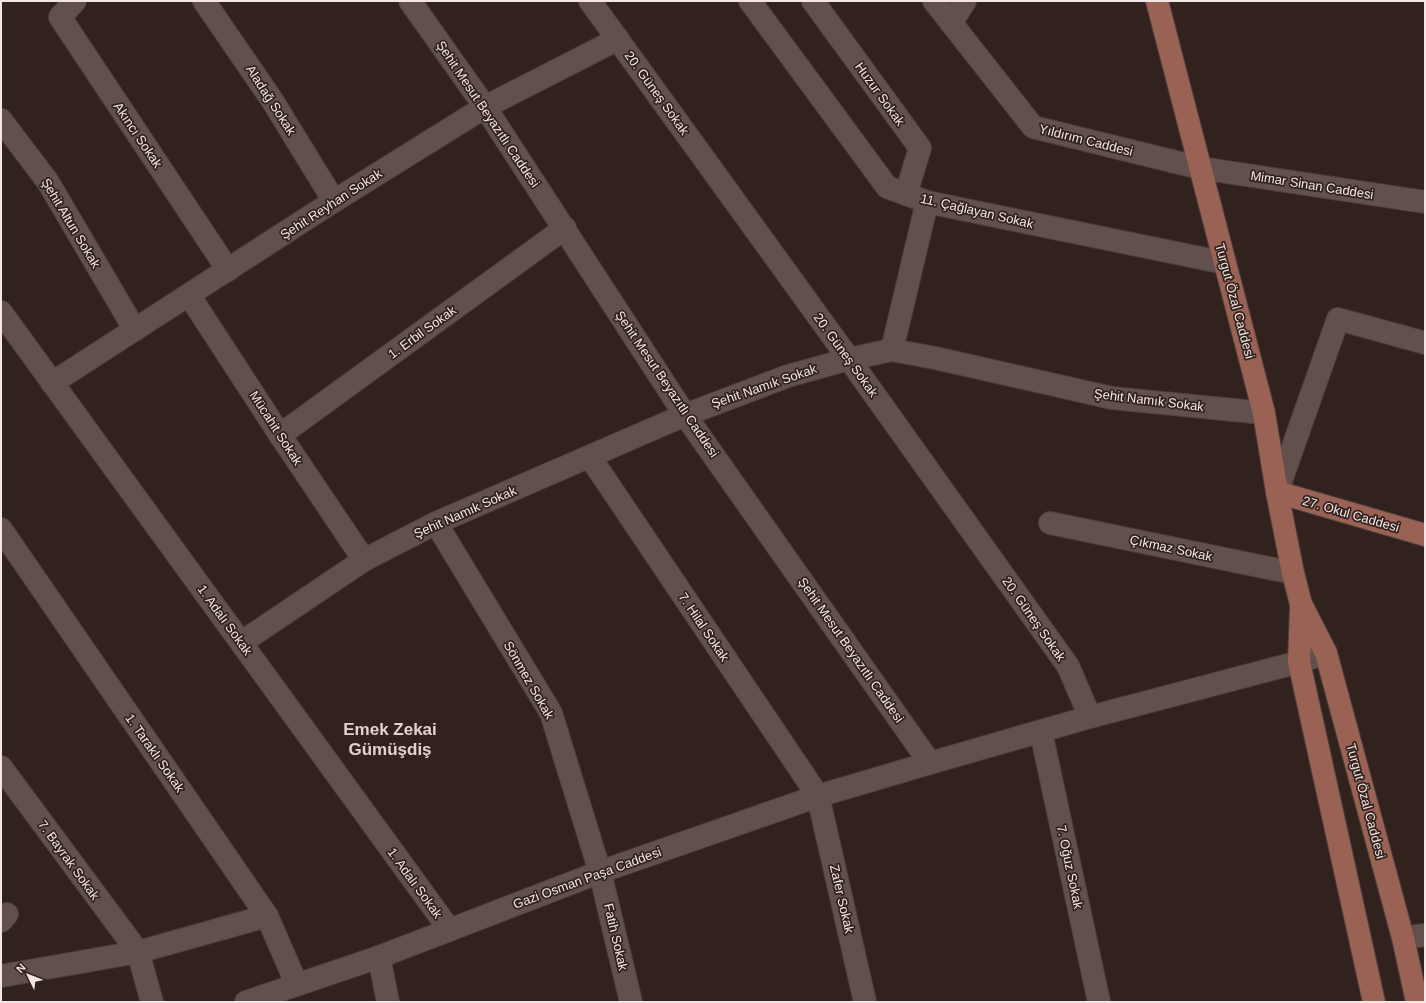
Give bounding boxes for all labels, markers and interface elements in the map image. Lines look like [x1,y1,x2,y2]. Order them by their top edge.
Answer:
street label: Şehit Mesut Beyazıtlı Caddesi [433,38,543,190]
street label: 20. Güneş Sokak [622,48,693,138]
street label: Huzur Sokak [852,59,908,129]
street label: Aladağ Sokak [243,62,299,138]
street label: Akıncı Sokak [111,99,166,171]
street label: Yıldırım Caddesi [1038,121,1135,159]
street label: Şehit Reyhan Sokak [278,165,385,242]
street label: Mimar Sinan Caddesi [1249,168,1375,202]
street label: Şehit Altun Sokak [38,175,104,271]
street label: 11. Çağlayan Sokak [919,191,1035,231]
street label: Turgut Özal Caddesi [1212,242,1258,360]
street label: 1. Erbil Sokak [385,302,459,362]
street label: Şehit Mesut Beyazıtlı Caddesi [612,308,722,460]
street label: 20. Güneş Sokak [811,310,882,400]
street label: Şehit Namık Sokak [709,361,819,411]
street label: Şehit Namık Sokak [1093,386,1205,414]
street label: Mücahit Sokak [246,388,306,468]
street label: Şehit Namık Sokak [411,482,519,541]
street label: 27. Okul Caddesi [1301,493,1401,535]
street label: Çıkmaz Sokak [1128,532,1214,564]
street label: 20. Güneş Sokak [999,574,1069,665]
street label: Şehit Mesut Beyazıtlı Caddesi [795,575,907,725]
street label: 1. Adalı Sokak [195,582,256,658]
street label: 7. Hilal Sokak [676,590,733,665]
street label: Sönmez Sokak [501,638,558,722]
street label: 1. Taraklı Sokak [122,711,188,795]
district label: Emek Zekai Gümüşdiş [343,720,437,759]
street label: Turgut Özal Caddesi [1343,742,1389,860]
street label: 7. Bayrak Sokak [35,817,103,903]
street label: 7. Oğuz Sokak [1054,824,1086,911]
street label: Gazi Osman Paşa Caddesi [511,844,663,912]
street label: 1. Adalı Sokak [385,845,446,921]
street label: Zafer Sokak [827,863,857,935]
street label: Fatih Sokak [601,902,631,973]
north arrow [8,955,48,995]
text: N [14,961,28,975]

